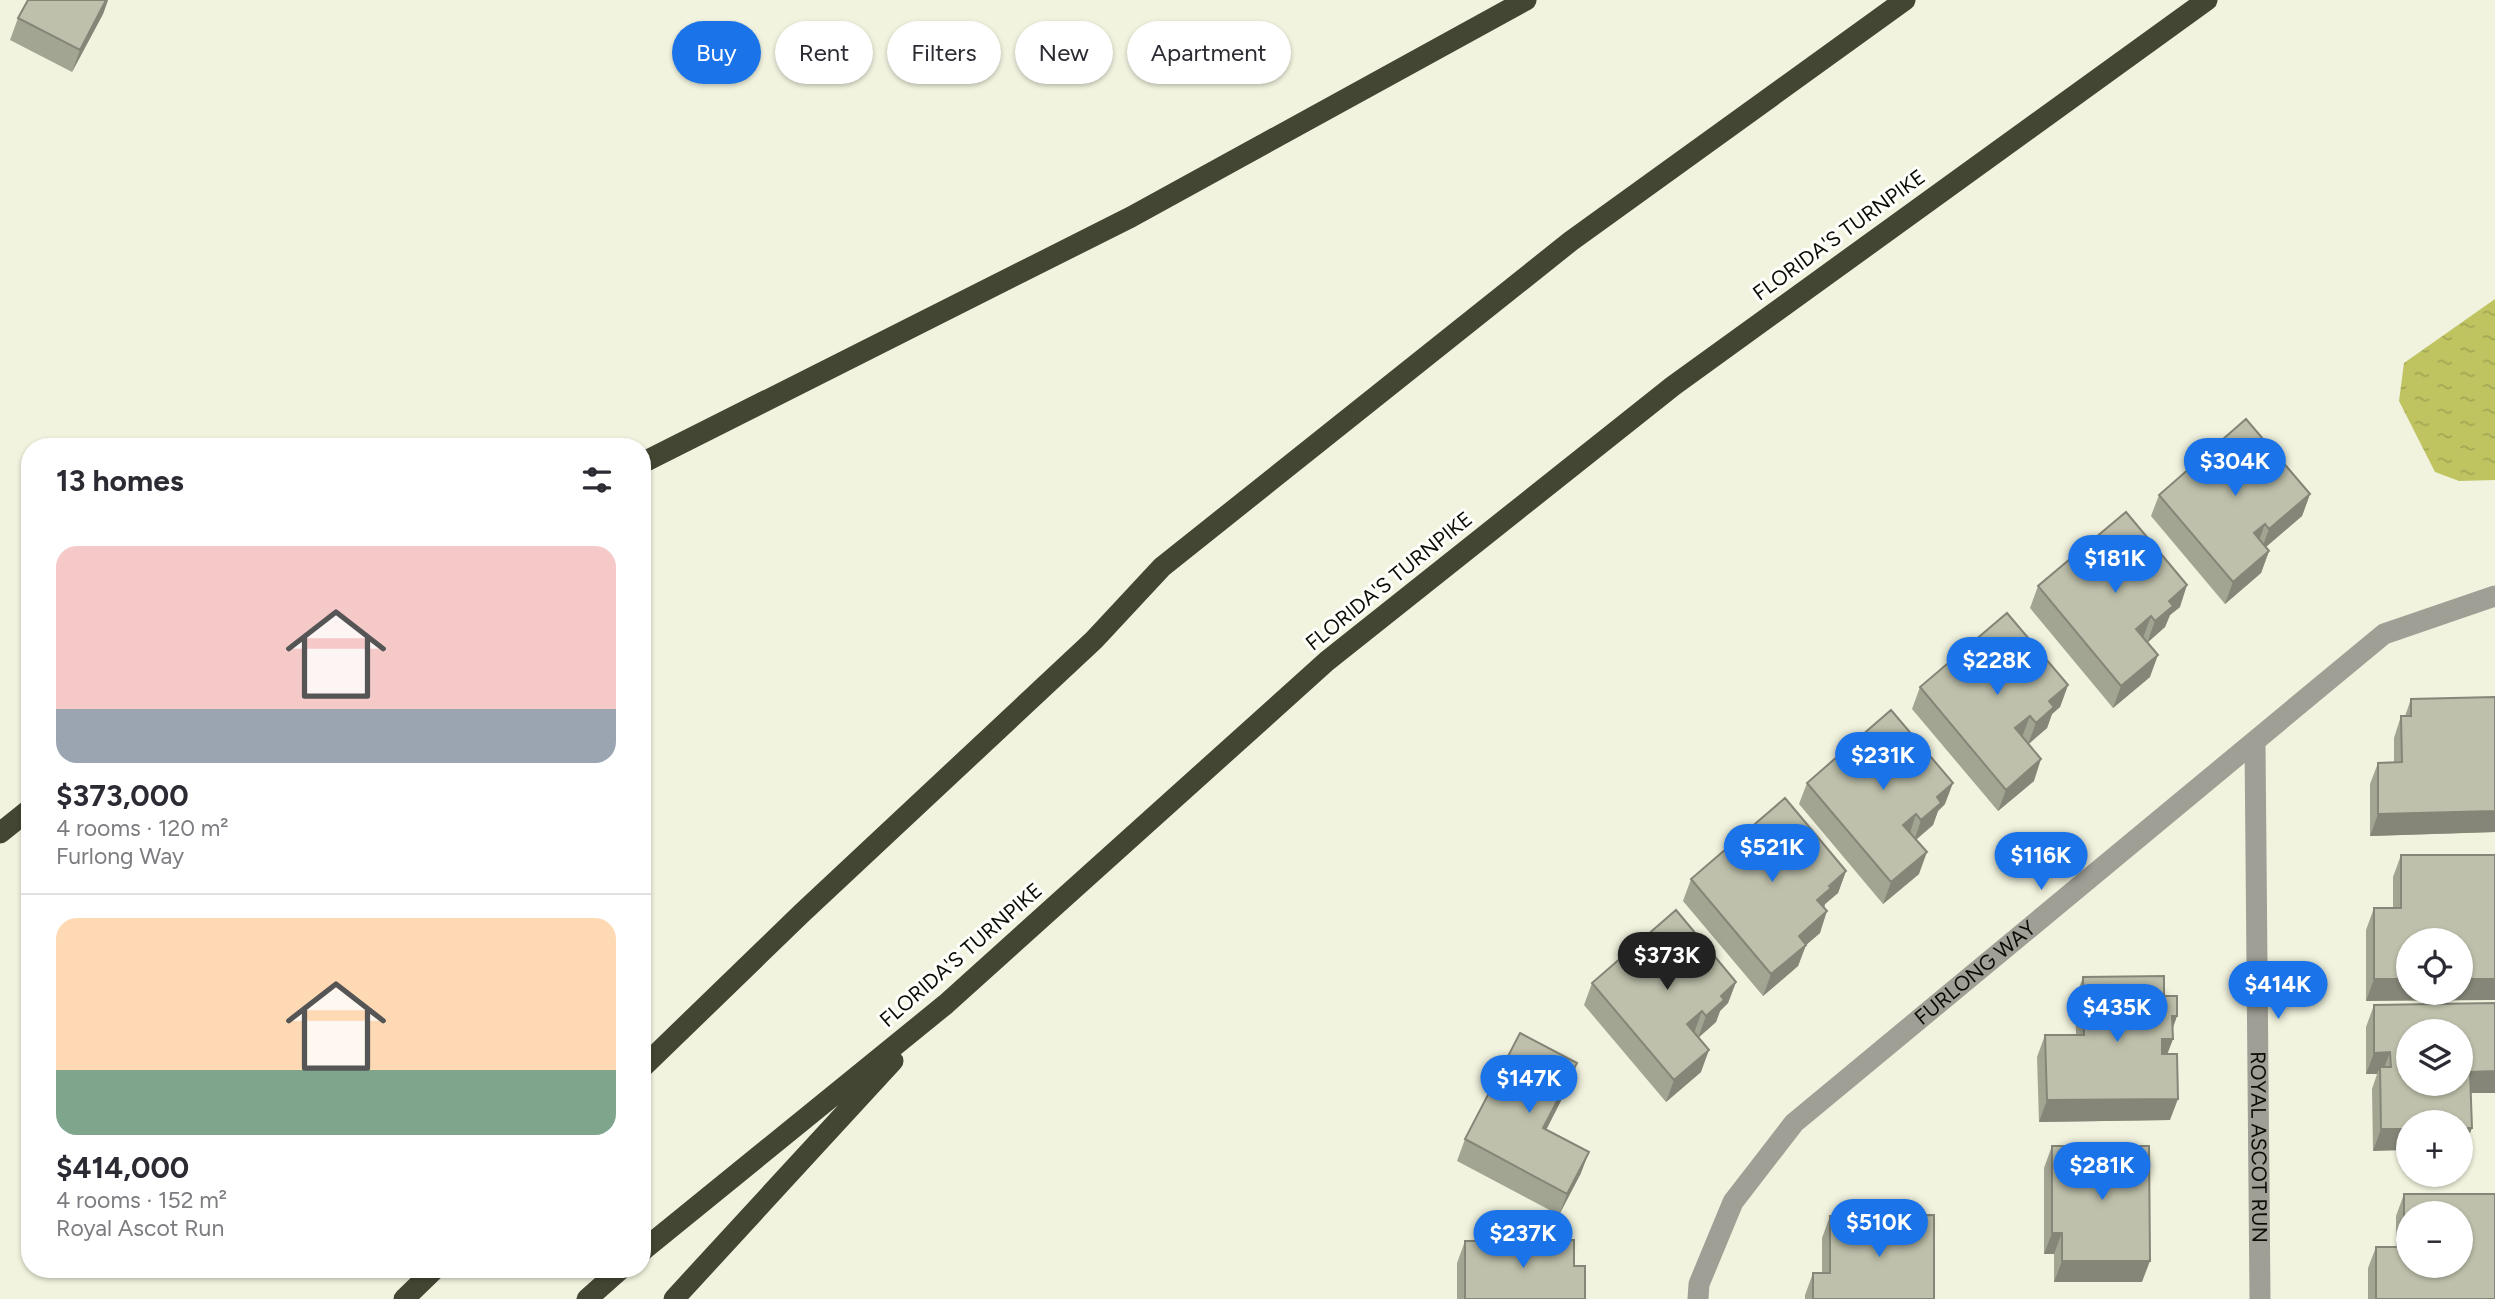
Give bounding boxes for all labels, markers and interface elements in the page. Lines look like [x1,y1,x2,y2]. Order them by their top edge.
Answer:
chip: Buy [672,21,761,84]
chip: Rent [775,21,873,84]
chip: Filters [887,21,1001,84]
chip: New [1015,21,1113,84]
chip: Apartment [1127,21,1291,84]
street label: FLORIDA'S TURNPIKE [1748,164,1930,306]
pin: $304K [2186,438,2284,498]
text: $304K [2200,447,2270,475]
icon: filters [578,461,616,499]
text: 13 homes [56,462,184,499]
street label: FLORIDA'S TURNPIKE [1300,506,1477,655]
pin: $181K [2066,536,2164,595]
text: $181K [2084,544,2146,572]
icon: home [273,591,399,717]
pin: $228K [1948,638,2046,697]
text: $228K [1963,646,2031,674]
pin: $231K [1834,732,1932,792]
text: $231K [1851,741,1915,769]
text: $373,000 [56,777,189,814]
text: 4 rooms · 120 m² [56,814,229,842]
pin: $521K [1723,824,1821,884]
pin: $116K [1992,832,2090,892]
text: $521K [1740,833,1804,861]
text: $116K [2011,841,2071,869]
text: Furlong Way [56,842,184,870]
street label: FLORIDA'S TURNPIKE [874,877,1047,1032]
street label: FURLONG WAY [1909,915,2041,1030]
map controls [2396,928,2473,1278]
button: locate [2396,928,2473,1005]
pin: $373K [1618,932,1716,992]
text: $373K [1634,941,1700,969]
pin: $414K [2229,962,2327,1021]
icon: home [273,963,399,1089]
text: $414K [2245,970,2311,998]
pin: $435K [2068,984,2166,1044]
text: $435K [2083,993,2151,1021]
button: layers [2396,1019,2473,1096]
street label: ROYAL ASCOT RUN [2246,1051,2272,1243]
pin: $147K [1480,1056,1578,1115]
text: $147K [1496,1064,1562,1092]
button: + [2396,1110,2473,1187]
pin: $281K [2053,1142,2151,1202]
text: $414,000 [56,1149,189,1186]
text: $281K [2069,1151,2135,1179]
text: 4 rooms · 152 m² [56,1186,227,1214]
pin: $510K [1830,1200,1928,1259]
button: − [2396,1201,2473,1278]
text: $510K [1846,1208,1912,1236]
pin: $237K [1474,1210,1572,1270]
text: Royal Ascot Run [56,1214,224,1242]
text: $237K [1490,1219,1556,1247]

